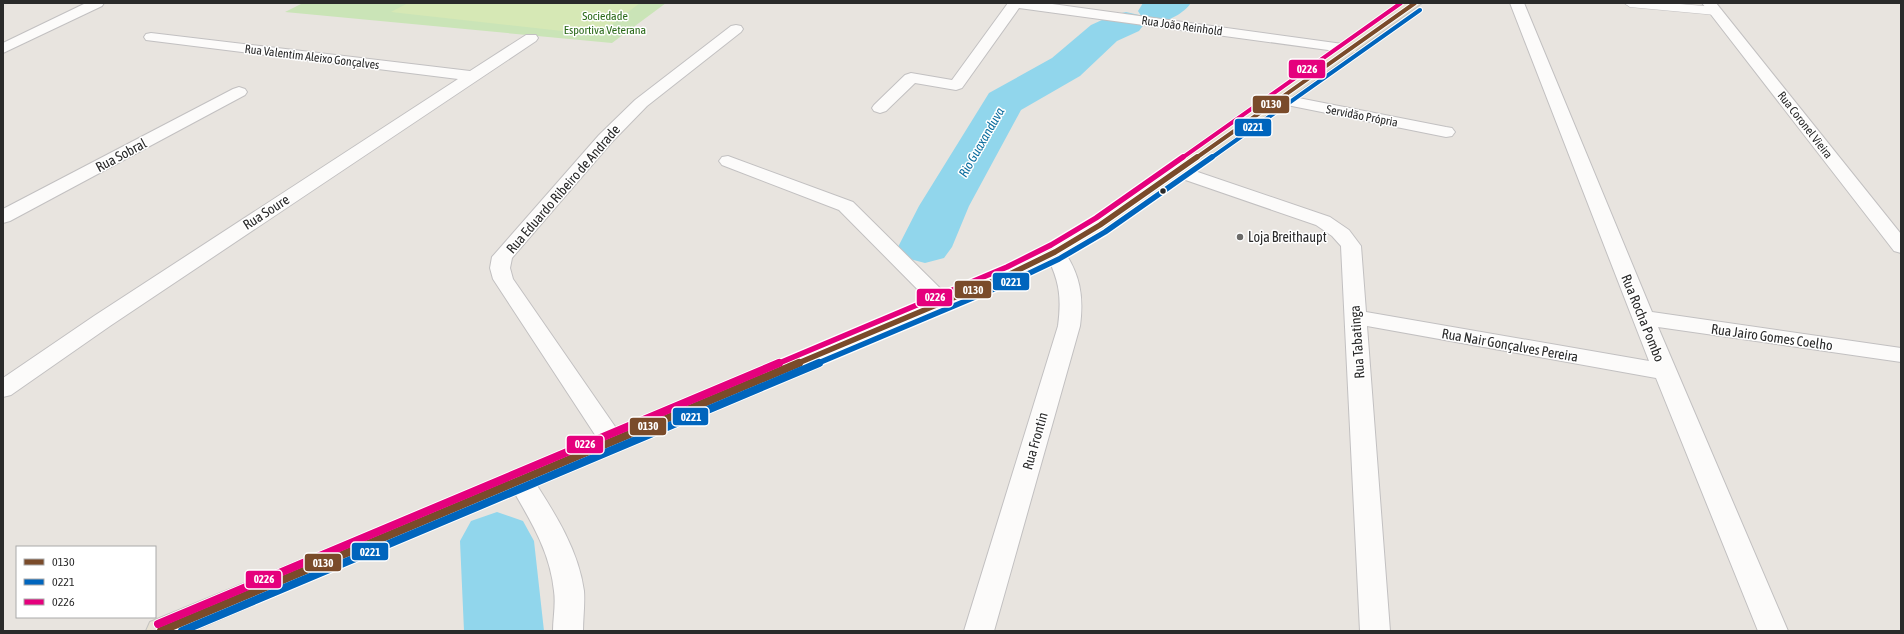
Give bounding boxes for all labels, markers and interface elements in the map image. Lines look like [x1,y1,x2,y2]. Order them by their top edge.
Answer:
park label: Sociedade Esportiva Veterana [564,9,646,37]
street label: Rua João Reinhold [1141,13,1223,39]
street label: Rua Valentim Aleixo Gonçalves [244,42,380,72]
line badge: 0226 [1288,59,1326,79]
text: 0226 [1297,63,1317,75]
street label: Rua Coronel Vieira [1775,89,1835,161]
line badge: 0130 [1252,95,1290,114]
text: 0130 [1261,98,1281,110]
street label: Servidão Própria [1325,102,1399,130]
water label: Rio Guaxanduva [955,105,1007,180]
line badge: 0221 [1234,118,1272,137]
text: 0221 [1243,121,1263,133]
street label: Rua Eduardo Ribeiro de Andrade [503,122,623,256]
street label: Rua Sobral [93,135,149,175]
unlabelled marker [1158,186,1168,196]
street label: Rua Soure [240,191,292,233]
place label: Loja Breithaupt [1248,229,1327,245]
marker: Loja Breithaupt [1235,232,1245,242]
line badge: 0221 [992,272,1030,291]
street label: Rua Rocha Pombo [1618,272,1668,364]
text: 0221 [1001,276,1021,288]
line badge: 0130 [954,280,992,299]
text: 0130 [963,284,983,296]
line badge: 0226 [916,288,953,307]
text: 0226 [925,291,945,303]
street label: Rua Tabatinga [1346,305,1368,379]
street label: Rua Jairo Gomes Coelho [1710,321,1834,353]
street label: Rua Nair Gonçalves Pereira [1441,325,1579,365]
line badge: 0221 [672,407,709,426]
street label: Rua Frontin [1019,410,1051,472]
text: 0221 [681,411,701,423]
line badge: 0130 [629,417,667,436]
text: 0130 [638,420,658,432]
line badge: 0226 [566,435,604,454]
text: 0226 [575,438,595,450]
line badge: 0221 [351,542,389,561]
legend [16,546,156,618]
text: 0221 [360,546,380,558]
line badge: 0130 [304,553,342,572]
text: 0130 [52,555,75,569]
text: 0130 [313,557,333,569]
line badge: 0226 [245,570,282,589]
text: 0226 [254,573,274,585]
text: 0221 [52,575,75,589]
text: 0226 [52,595,75,609]

